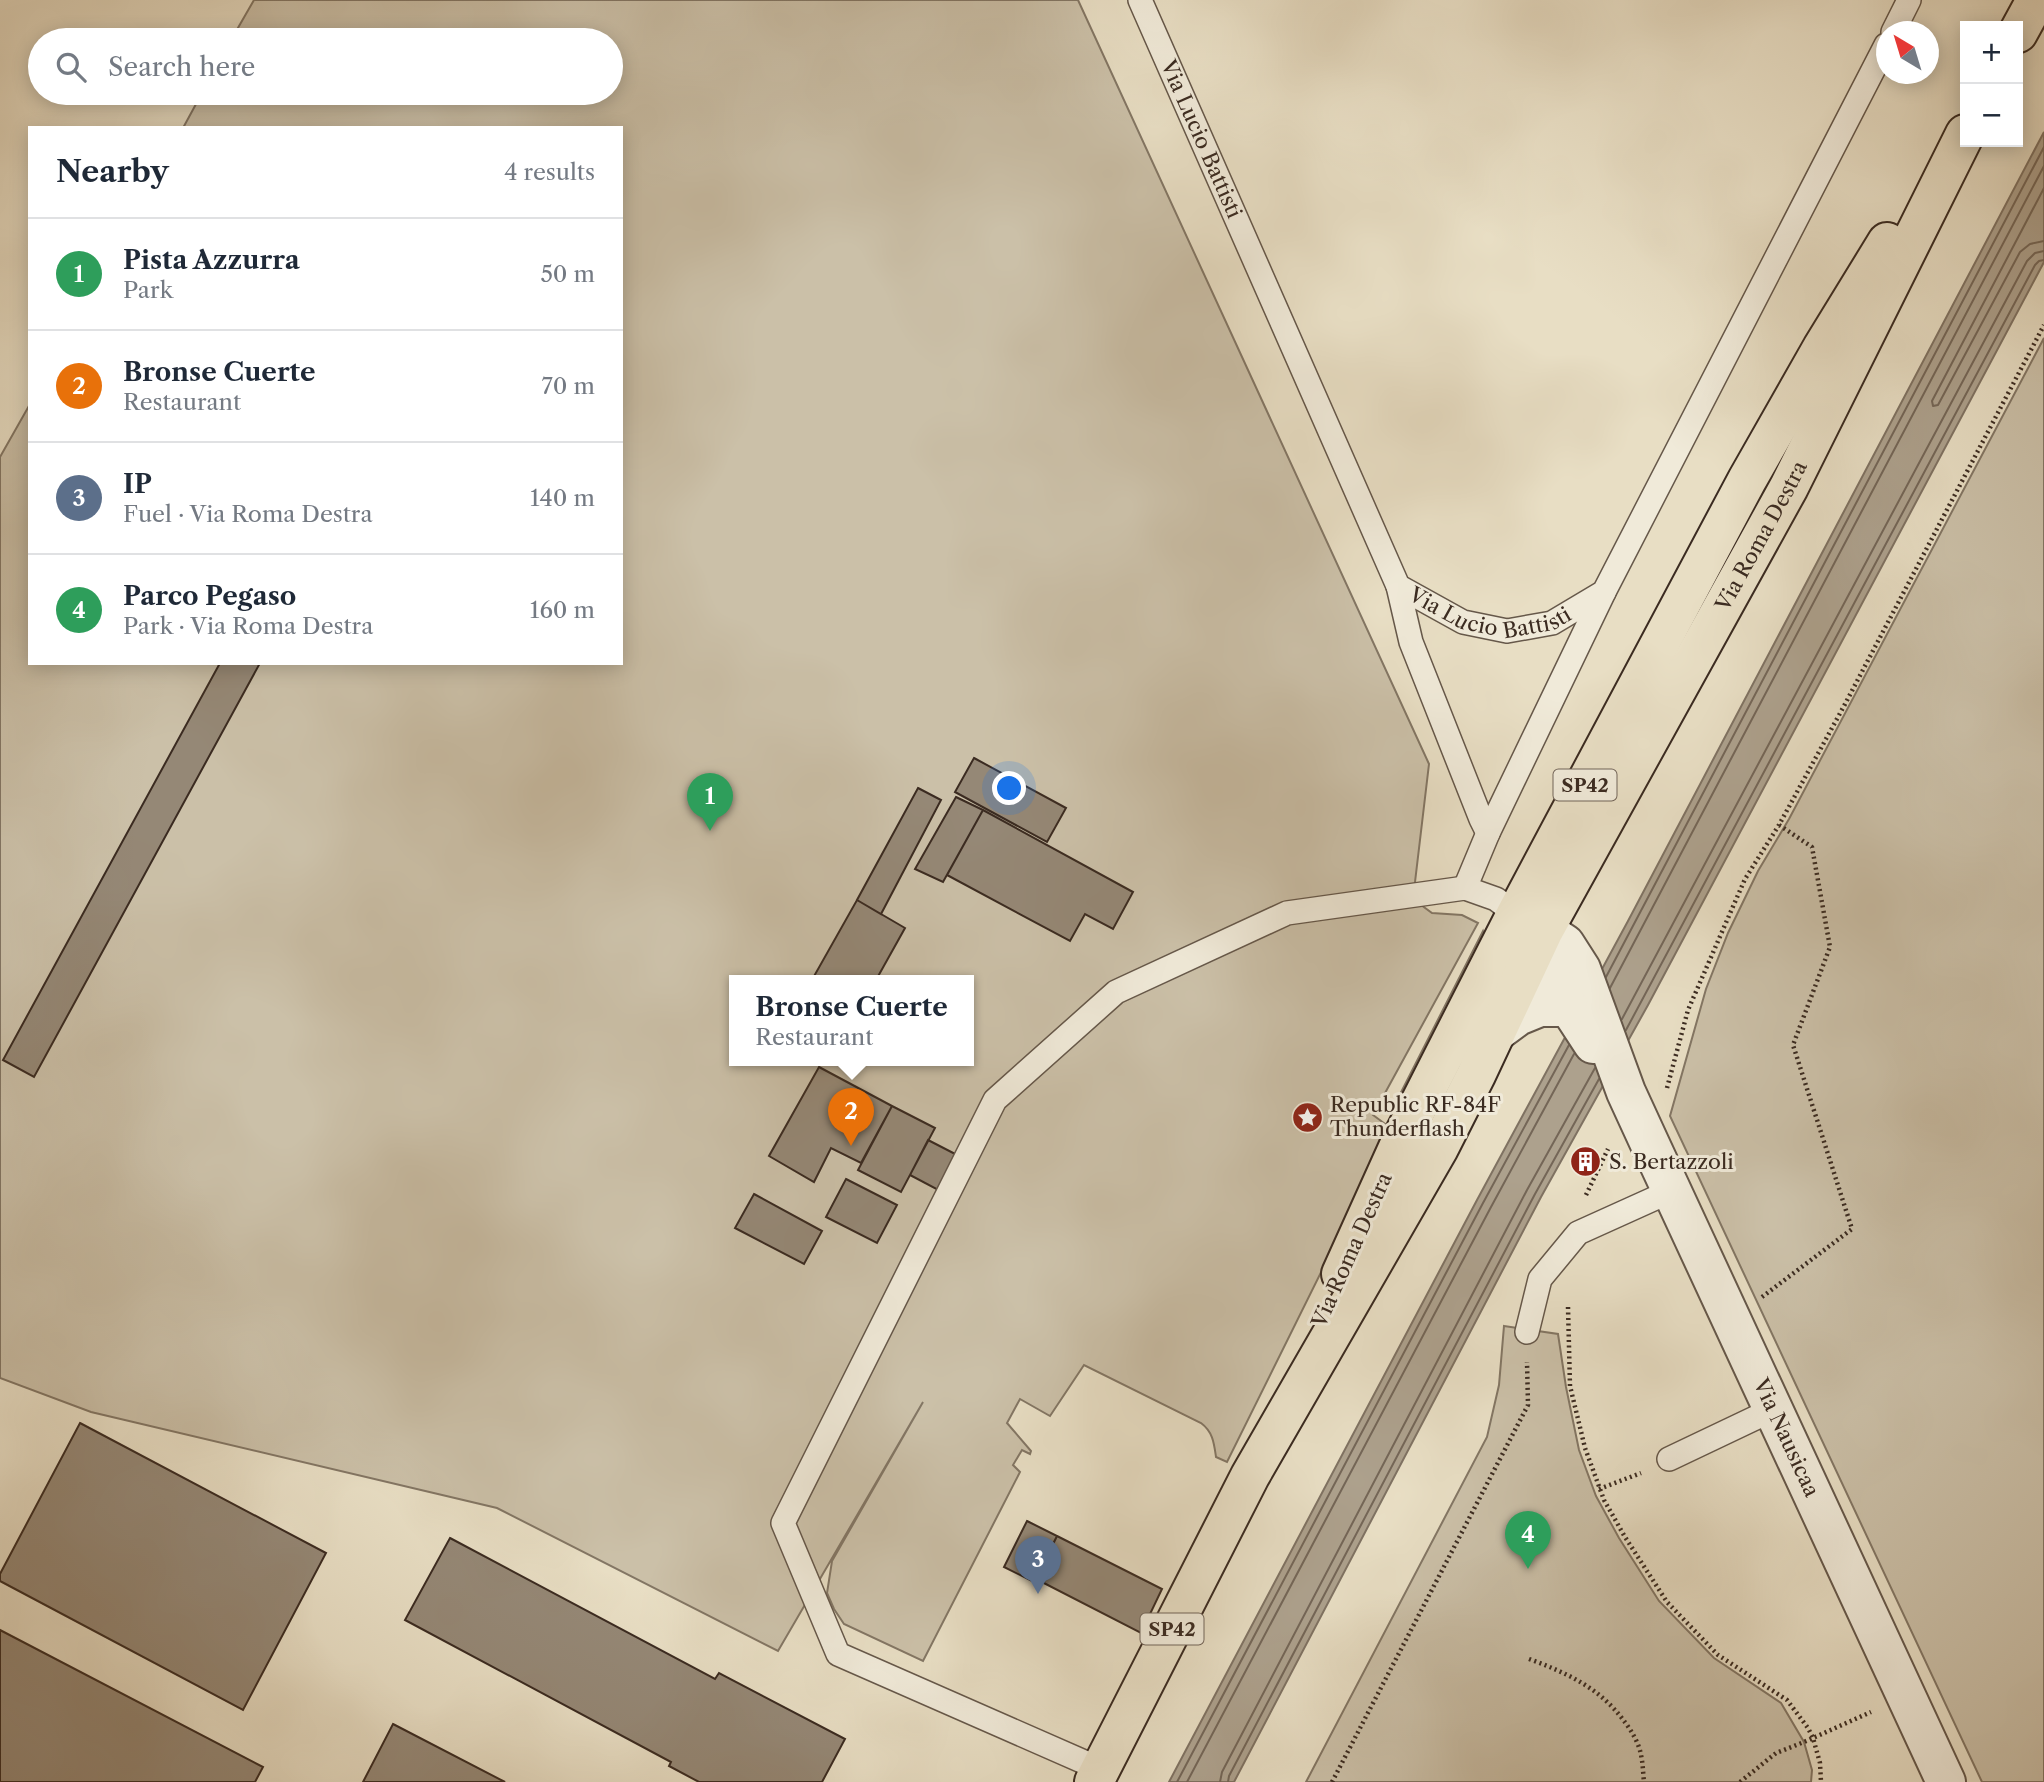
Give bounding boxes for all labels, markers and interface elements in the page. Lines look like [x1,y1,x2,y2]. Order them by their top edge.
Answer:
north arrow [1876,21,1939,84]
map controls [1960,21,2023,147]
button: + [1960,21,2023,84]
search box [28,28,623,105]
icon: search [52,48,90,86]
text: Search here [108,51,255,83]
street label: Via Lucio Battisti [1156,55,1248,222]
button: − [1960,84,2023,147]
text: Nearby [56,153,169,190]
text: 4 results [504,158,595,186]
text: Pista Azzurra [123,244,300,276]
text: 1 [74,260,84,288]
text: 50 m [540,260,595,288]
text: Park [123,276,173,304]
text: Bronse Cuerte [123,356,316,388]
text: 2 [72,372,86,400]
text: 70 m [542,372,595,400]
text: Restaurant [123,388,241,416]
street label: Via Roma Destra [1709,456,1812,616]
text: IP [123,468,152,500]
text: 3 [73,484,86,512]
text: 140 m [530,484,595,512]
text: Fuel · Via Roma Destra [123,500,373,528]
text: Parco Pegaso [123,580,296,612]
street label: Via Lucio Battisti [1404,581,1575,644]
text: 4 [72,596,86,624]
text: 160 m [530,596,595,624]
text: Park · Via Roma Destra [123,612,373,640]
road number: SP42 [1554,770,1616,800]
your location [992,771,1026,805]
pin: 1 [687,773,733,831]
popup [729,975,974,1066]
text: Bronse Cuerte [755,991,948,1023]
text: Restaurant [755,1023,873,1051]
pin: 2 [828,1088,874,1146]
place label: Republic RF-84F Thunderflash [1330,1092,1501,1141]
place icon: Republic RF-84F Thunderflash [1290,1100,1324,1134]
building icon: S. Bertazzoli [1569,1145,1603,1179]
place label: S. Bertazzoli [1609,1149,1734,1174]
street label: Via Roma Destra [1306,1168,1397,1332]
street label: Via Nausicaa [1748,1374,1825,1502]
pin: 4 [1505,1511,1551,1569]
pin: 3 [1015,1536,1061,1594]
road number: SP42 [1140,1614,1204,1644]

